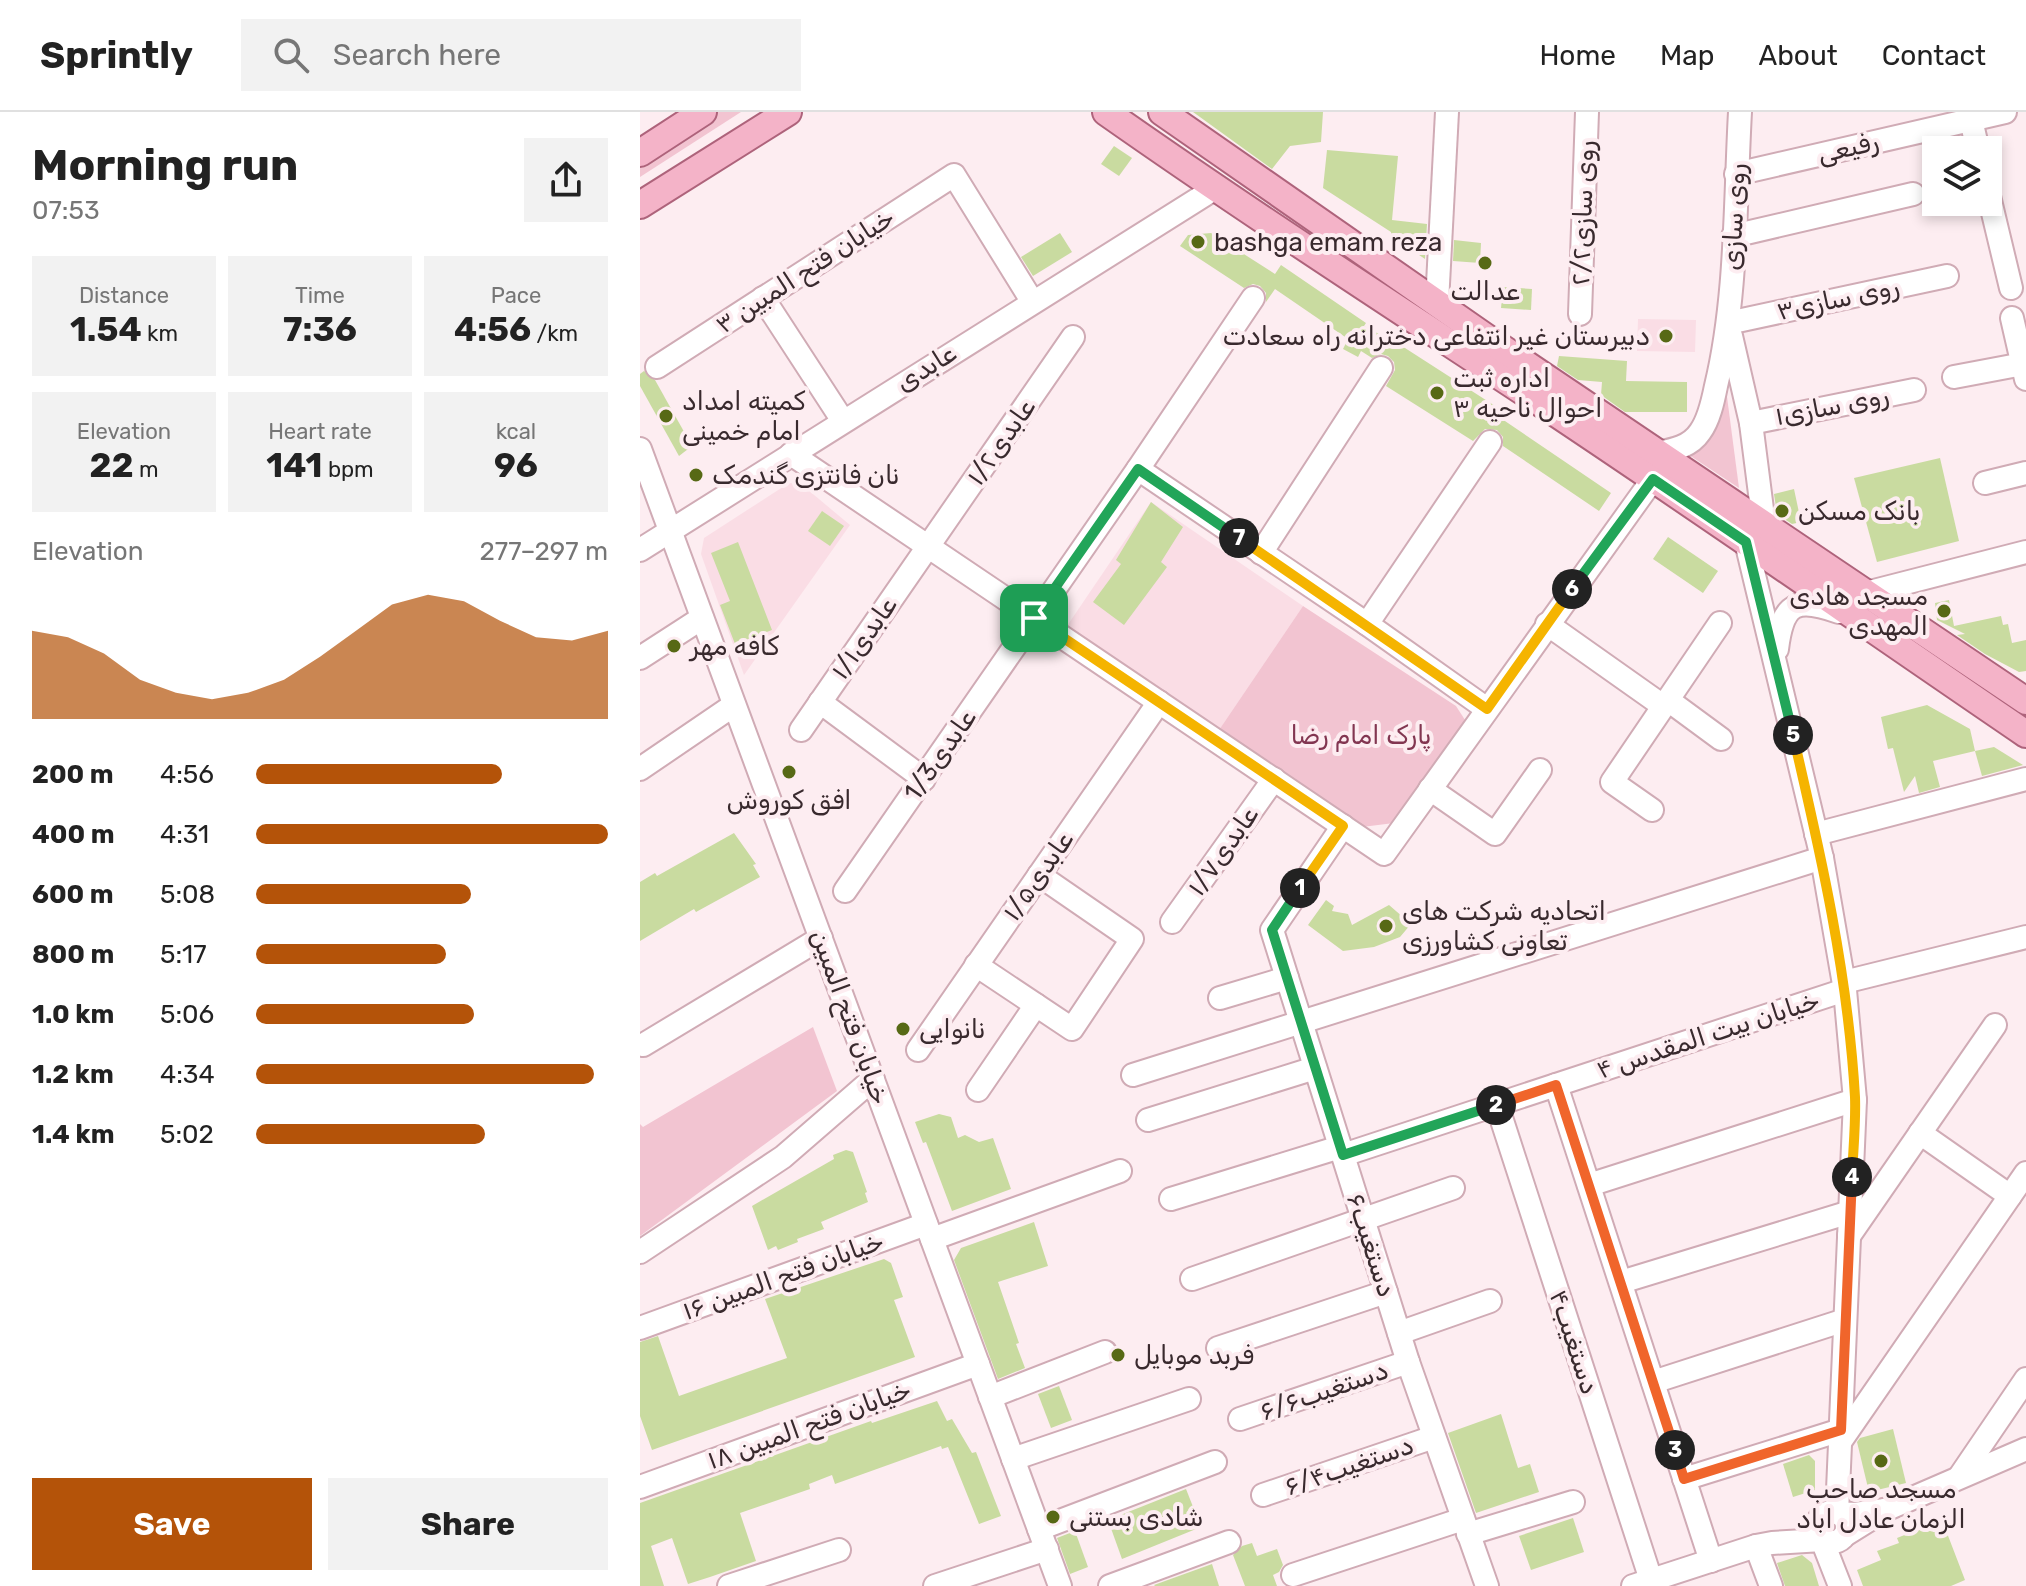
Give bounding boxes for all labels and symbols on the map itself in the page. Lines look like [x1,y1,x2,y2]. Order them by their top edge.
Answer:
street label: رفیعی [1814,126,1882,170]
street label: روی سازی۲/۲ [1565,140,1601,286]
street label: روی سازی [1716,163,1752,271]
street label: خیابان فتح المبین ۳ [710,202,902,343]
place label: bashga emam reza [1214,227,1442,258]
marker: bashga emam reza [1189,233,1207,251]
marker: عدالت [1476,254,1494,272]
street label: روی سازی۳ [1774,271,1902,327]
place label: عدالت [1450,276,1520,307]
place label: دبیرستان غیر انتفاعی دخترانه راه سعادت [1222,321,1650,352]
marker: دبیرستان غیر انتفاعی دخترانه راه سعادت [1657,327,1675,345]
street label: عابدی [890,338,962,398]
place label: اداره ثبت احوال ناحیه ۳ [1453,363,1603,424]
street label: روی سازی۱ [1772,380,1892,432]
marker: اداره ثبت احوال ناحیه ۳ [1428,384,1446,402]
place label: کمیته امداد امام خمینی [682,386,806,448]
street label: عابدی۱/۲ [960,393,1042,491]
marker: کمیته امداد امام خمینی [657,407,675,425]
place label: نان فانتزی گندمک [712,460,900,491]
marker: نان فانتزی گندمک [687,466,705,484]
place label: بانک مسکن [1798,496,1920,527]
marker: بانک مسکن [1773,502,1791,520]
pin: 7 [1219,518,1259,558]
pin: 6 [1552,569,1592,609]
place label: مسجد هادی المهدی [1789,581,1928,642]
pin [1000,584,1068,652]
street label: عابدی۱/۱ [824,591,904,685]
marker: مسجد هادی المهدی [1935,602,1953,620]
place label: کافه مهر [688,631,779,662]
marker: کافه مهر [665,637,683,655]
street label: عابدی1/3 [897,703,983,807]
pin: 5 [1773,715,1813,755]
park label: پارک امام رضا [1290,720,1432,752]
marker: افق کوروش [780,763,798,781]
place label: افق کوروش [726,785,852,816]
street label: عابدی۱/۷ [1181,800,1265,902]
street label: عابدی۱/۵ [996,825,1080,927]
pin: 1 [1280,868,1320,908]
place label: اتحادیه شرکت های تعاونی کشاورزی [1402,896,1606,957]
marker: اتحادیه شرکت های تعاونی کشاورزی [1377,917,1395,935]
street label: خیابان فتح المبین [801,926,896,1109]
street label: خیابان بیت المقدس ۴ [1593,984,1823,1086]
place label: نانوایی [919,1014,985,1045]
marker: نانوایی [894,1020,912,1038]
pin: 2 [1476,1085,1516,1125]
pin: 4 [1832,1157,1872,1197]
street label: دستغیب۶ [1340,1189,1402,1301]
street label: خیابان فتح المبین ۱۶ [678,1225,889,1330]
street label: دستغیب۴ [1543,1286,1605,1398]
place label: فربد موبایل [1134,1340,1254,1371]
marker: فربد موبایل [1109,1346,1127,1364]
street label: دستغیب۶/۶ [1256,1355,1392,1427]
street label: خیابان فتح المبین ۱۸ [703,1374,916,1479]
street label: دستغیب۶/۴ [1281,1430,1417,1502]
pin: 3 [1655,1430,1695,1470]
marker: مسجد صاحب الزمان عادل اباد [1872,1452,1890,1470]
place label: مسجد صاحب الزمان عادل اباد [1796,1474,1966,1535]
place label: شادی بستنی [1069,1502,1204,1533]
marker: شادی بستنی [1044,1508,1062,1526]

